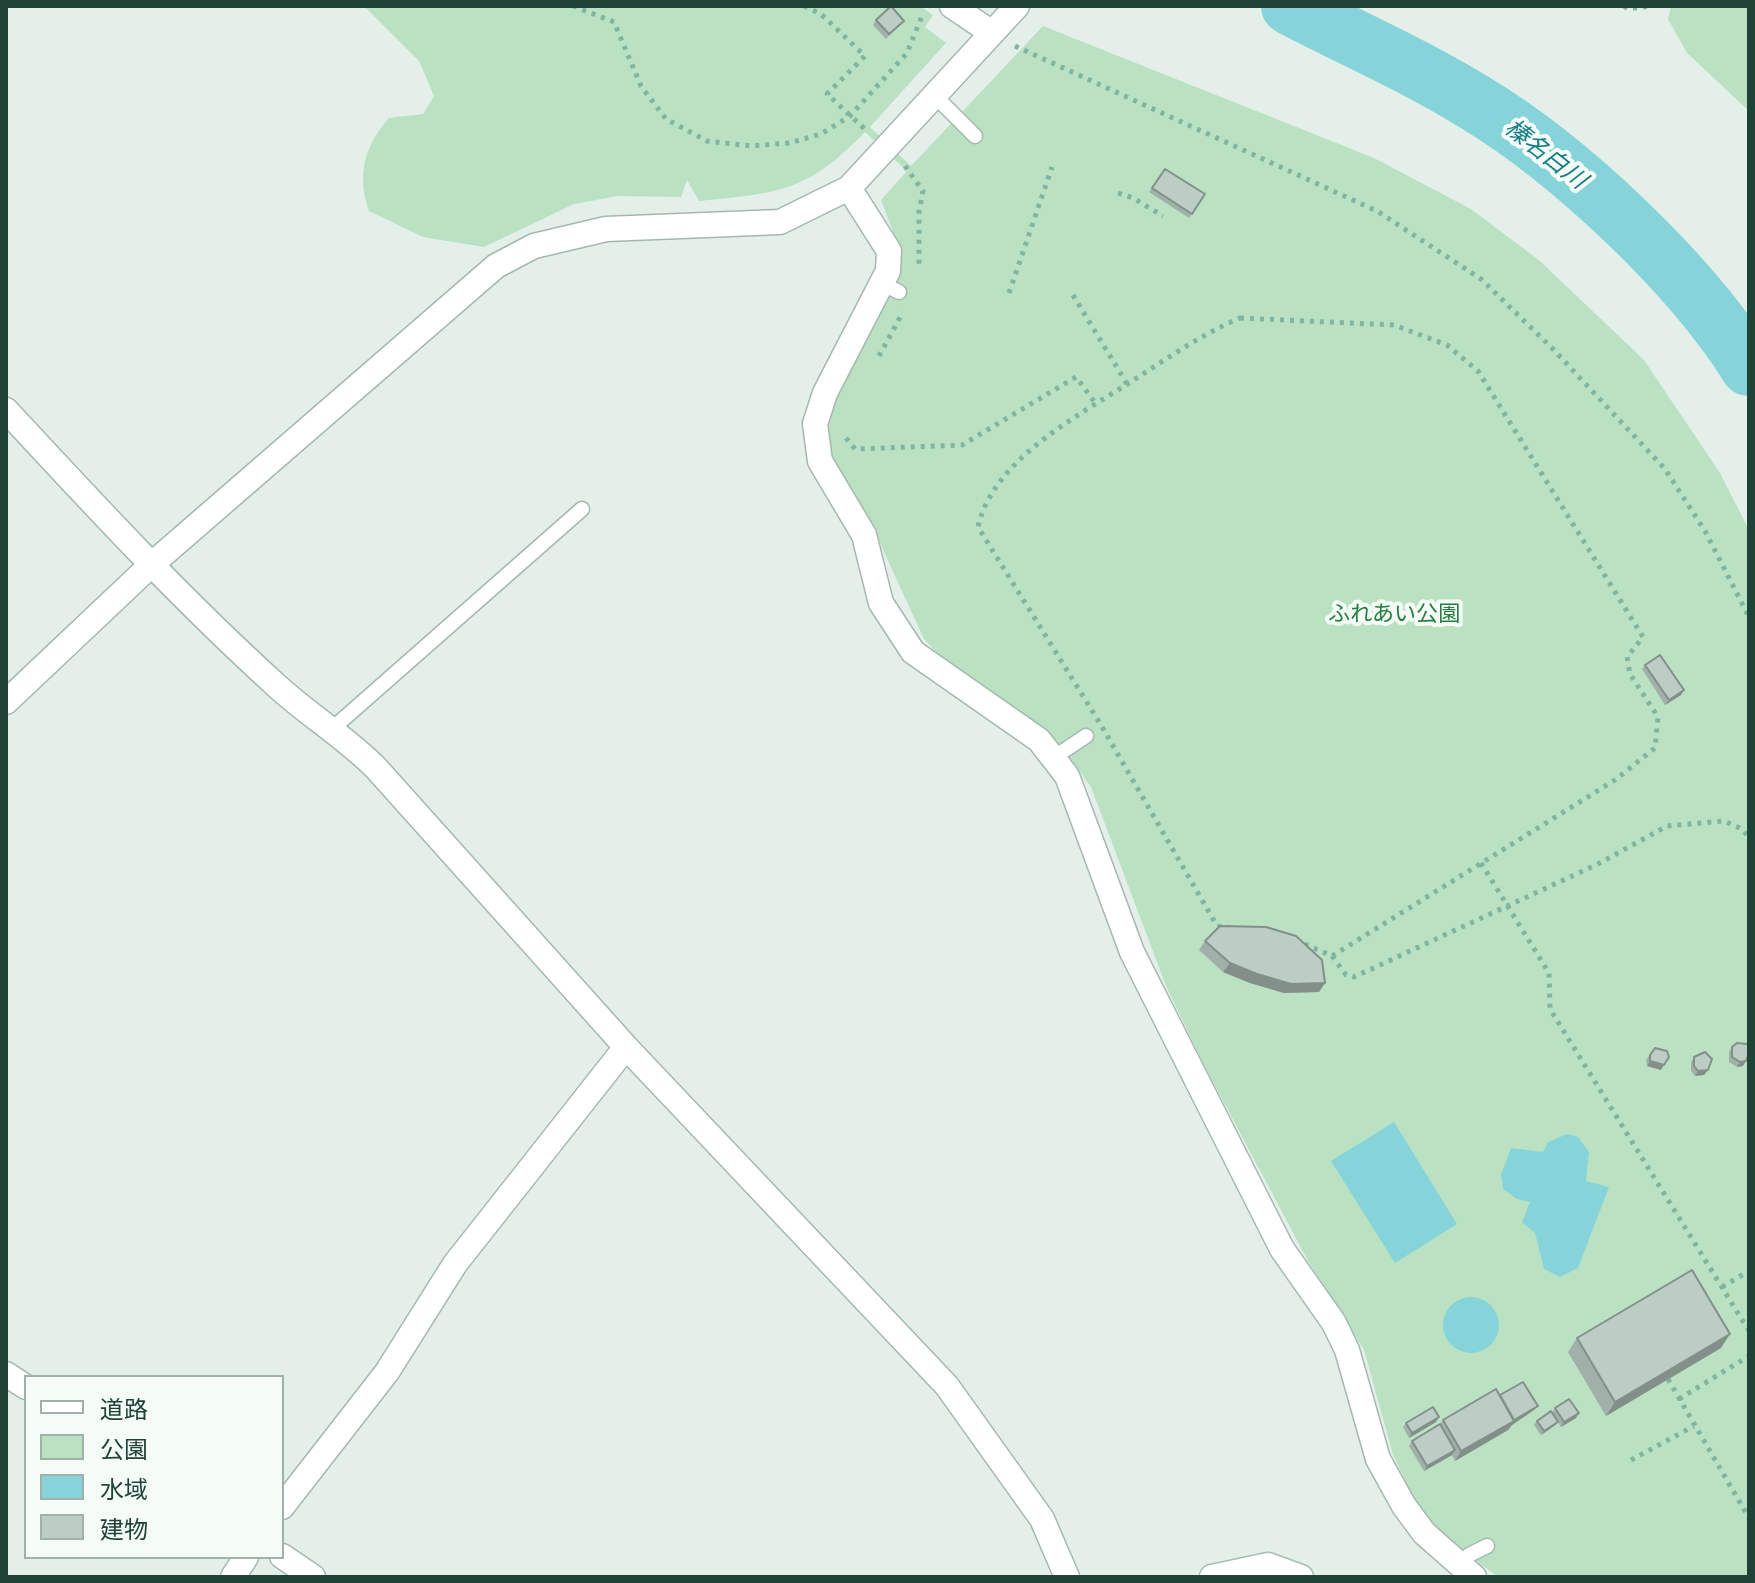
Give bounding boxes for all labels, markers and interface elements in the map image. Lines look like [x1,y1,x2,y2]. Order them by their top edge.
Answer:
water label: 榛名白川 [1498,114,1592,196]
park label: ふれあい公園 [1328,602,1460,628]
legend [24,1375,284,1559]
text: 道路 [100,1393,148,1425]
text: 公園 [100,1433,148,1465]
text: 水域 [100,1473,148,1505]
text: 建物 [100,1513,148,1545]

